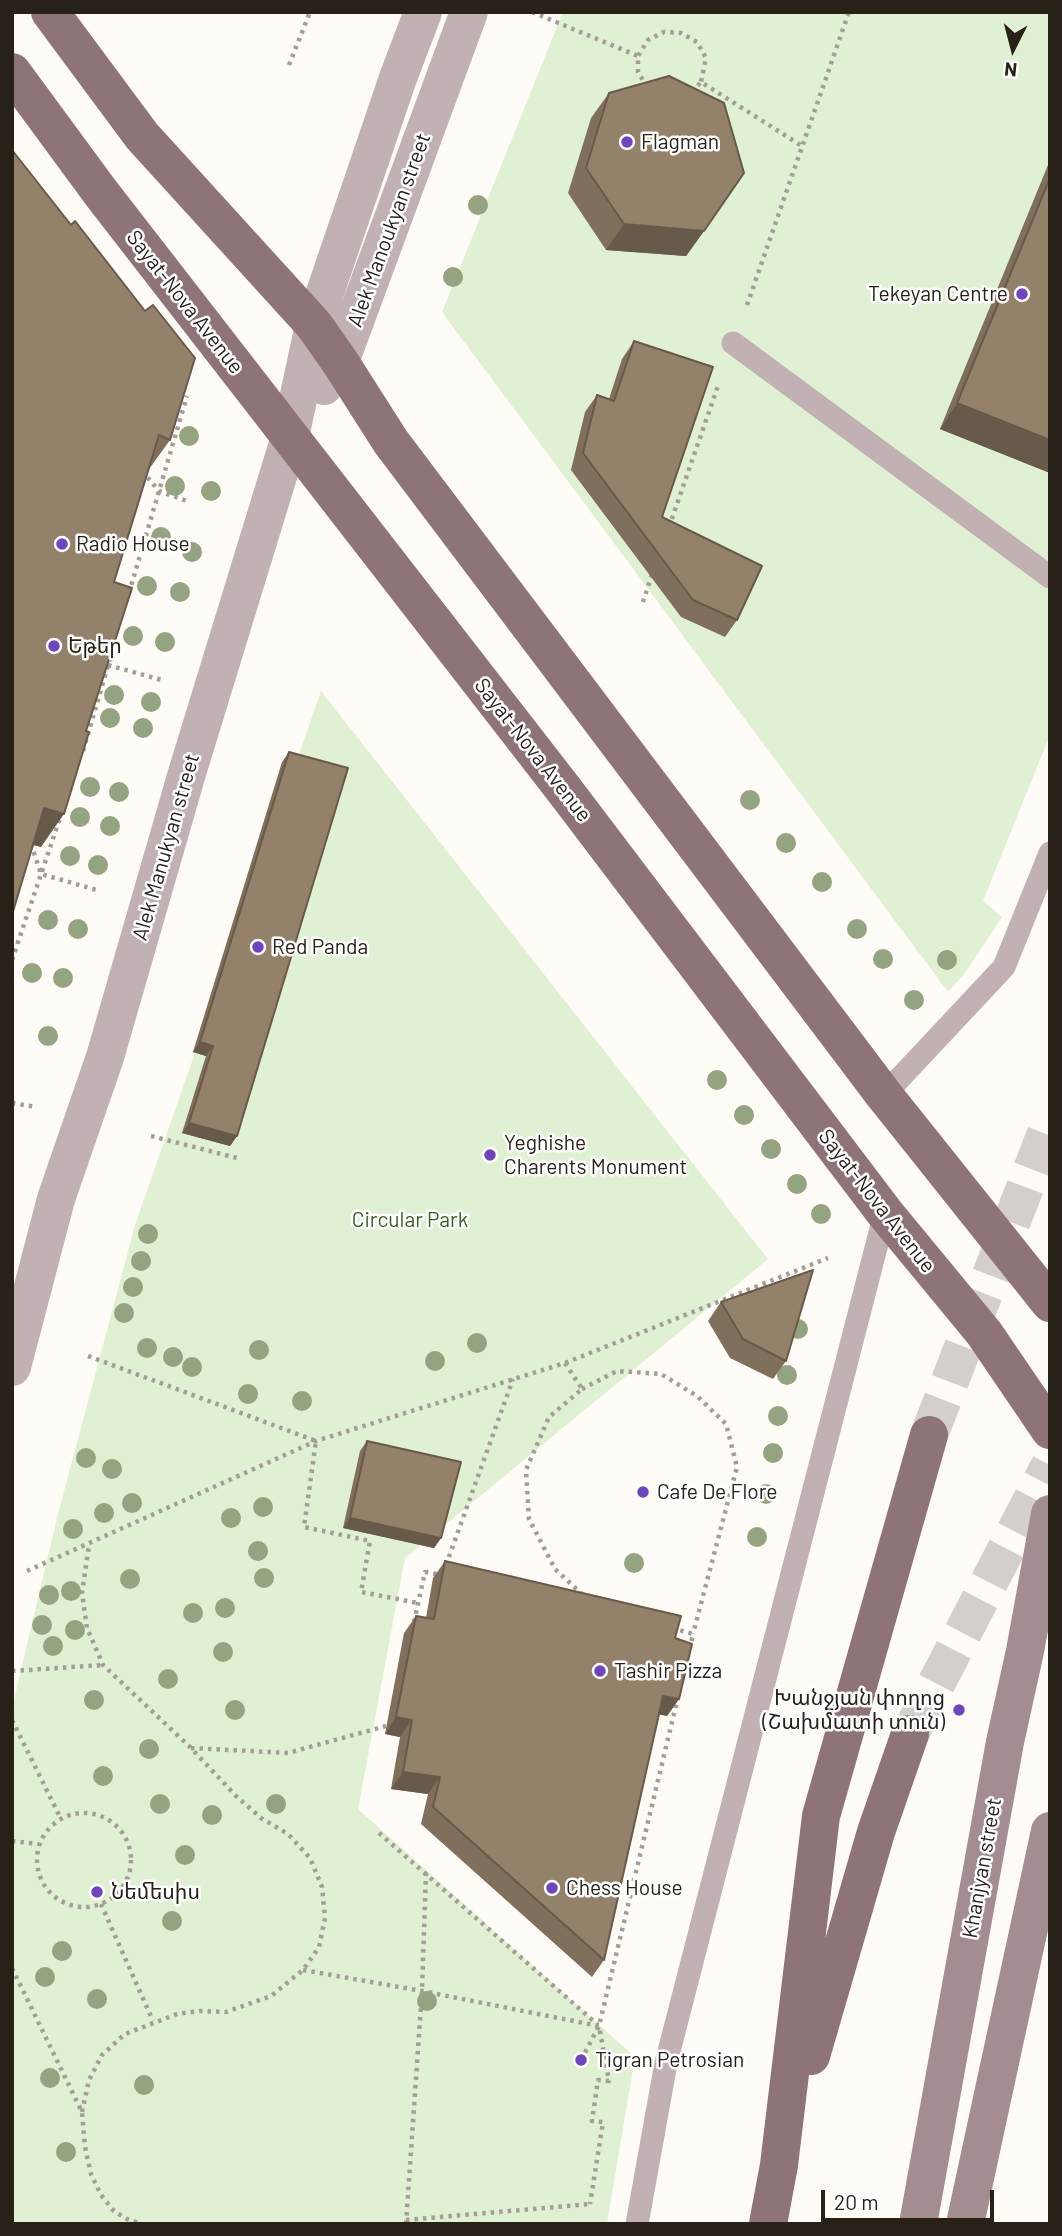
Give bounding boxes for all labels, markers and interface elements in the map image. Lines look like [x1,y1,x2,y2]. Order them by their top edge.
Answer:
north arrow [978,14,1048,84]
text: N [1003,58,1018,82]
place label: Flagman [641,129,719,155]
street label: Alek Manoukyan street [342,130,436,330]
marker: Flagman [619,134,635,150]
street label: Sayat-Nova Avenue [121,225,249,379]
place label: Tekeyan Centre [868,281,1008,307]
marker: Tekeyan Centre [1014,286,1030,302]
place label: Radio House [76,531,190,557]
marker: Radio House [54,536,70,552]
place label: Եթեր [68,633,122,659]
marker: Եթեր [46,638,62,654]
street label: Sayat-Nova Avenue [469,673,597,827]
street label: Alek Manukyan street [127,751,205,943]
place label: Red Panda [272,934,368,960]
marker: Red Panda [250,939,266,955]
street label: Sayat-Nova Avenue [813,1124,941,1278]
place label: Yeghishe Charents Monument [504,1130,687,1180]
marker: Yeghishe Charents Monument [482,1147,498,1163]
park label: Circular Park [352,1207,468,1233]
place label: Cafe De Flore [657,1479,777,1505]
marker: Cafe De Flore [635,1484,651,1500]
place label: Tashir Pizza [614,1658,722,1684]
marker: Tashir Pizza [592,1663,608,1679]
place label: Խանջյան փողոց (Շախմատի տուն) [762,1685,945,1735]
marker: Խանջյան փողոց (Շախմատի տուն) [951,1702,967,1718]
street label: Khanjyan street [957,1796,1007,1940]
place label: Chess House [566,1875,683,1901]
place label: Նեմեսիս [111,1879,200,1905]
marker: Chess House [544,1880,560,1896]
marker: Նեմեսիս [89,1884,105,1900]
place label: Tigran Petrosian [595,2047,744,2073]
marker: Tigran Petrosian [573,2052,589,2068]
scale bar [824,2176,997,2220]
text: 20 m [834,2189,879,2214]

